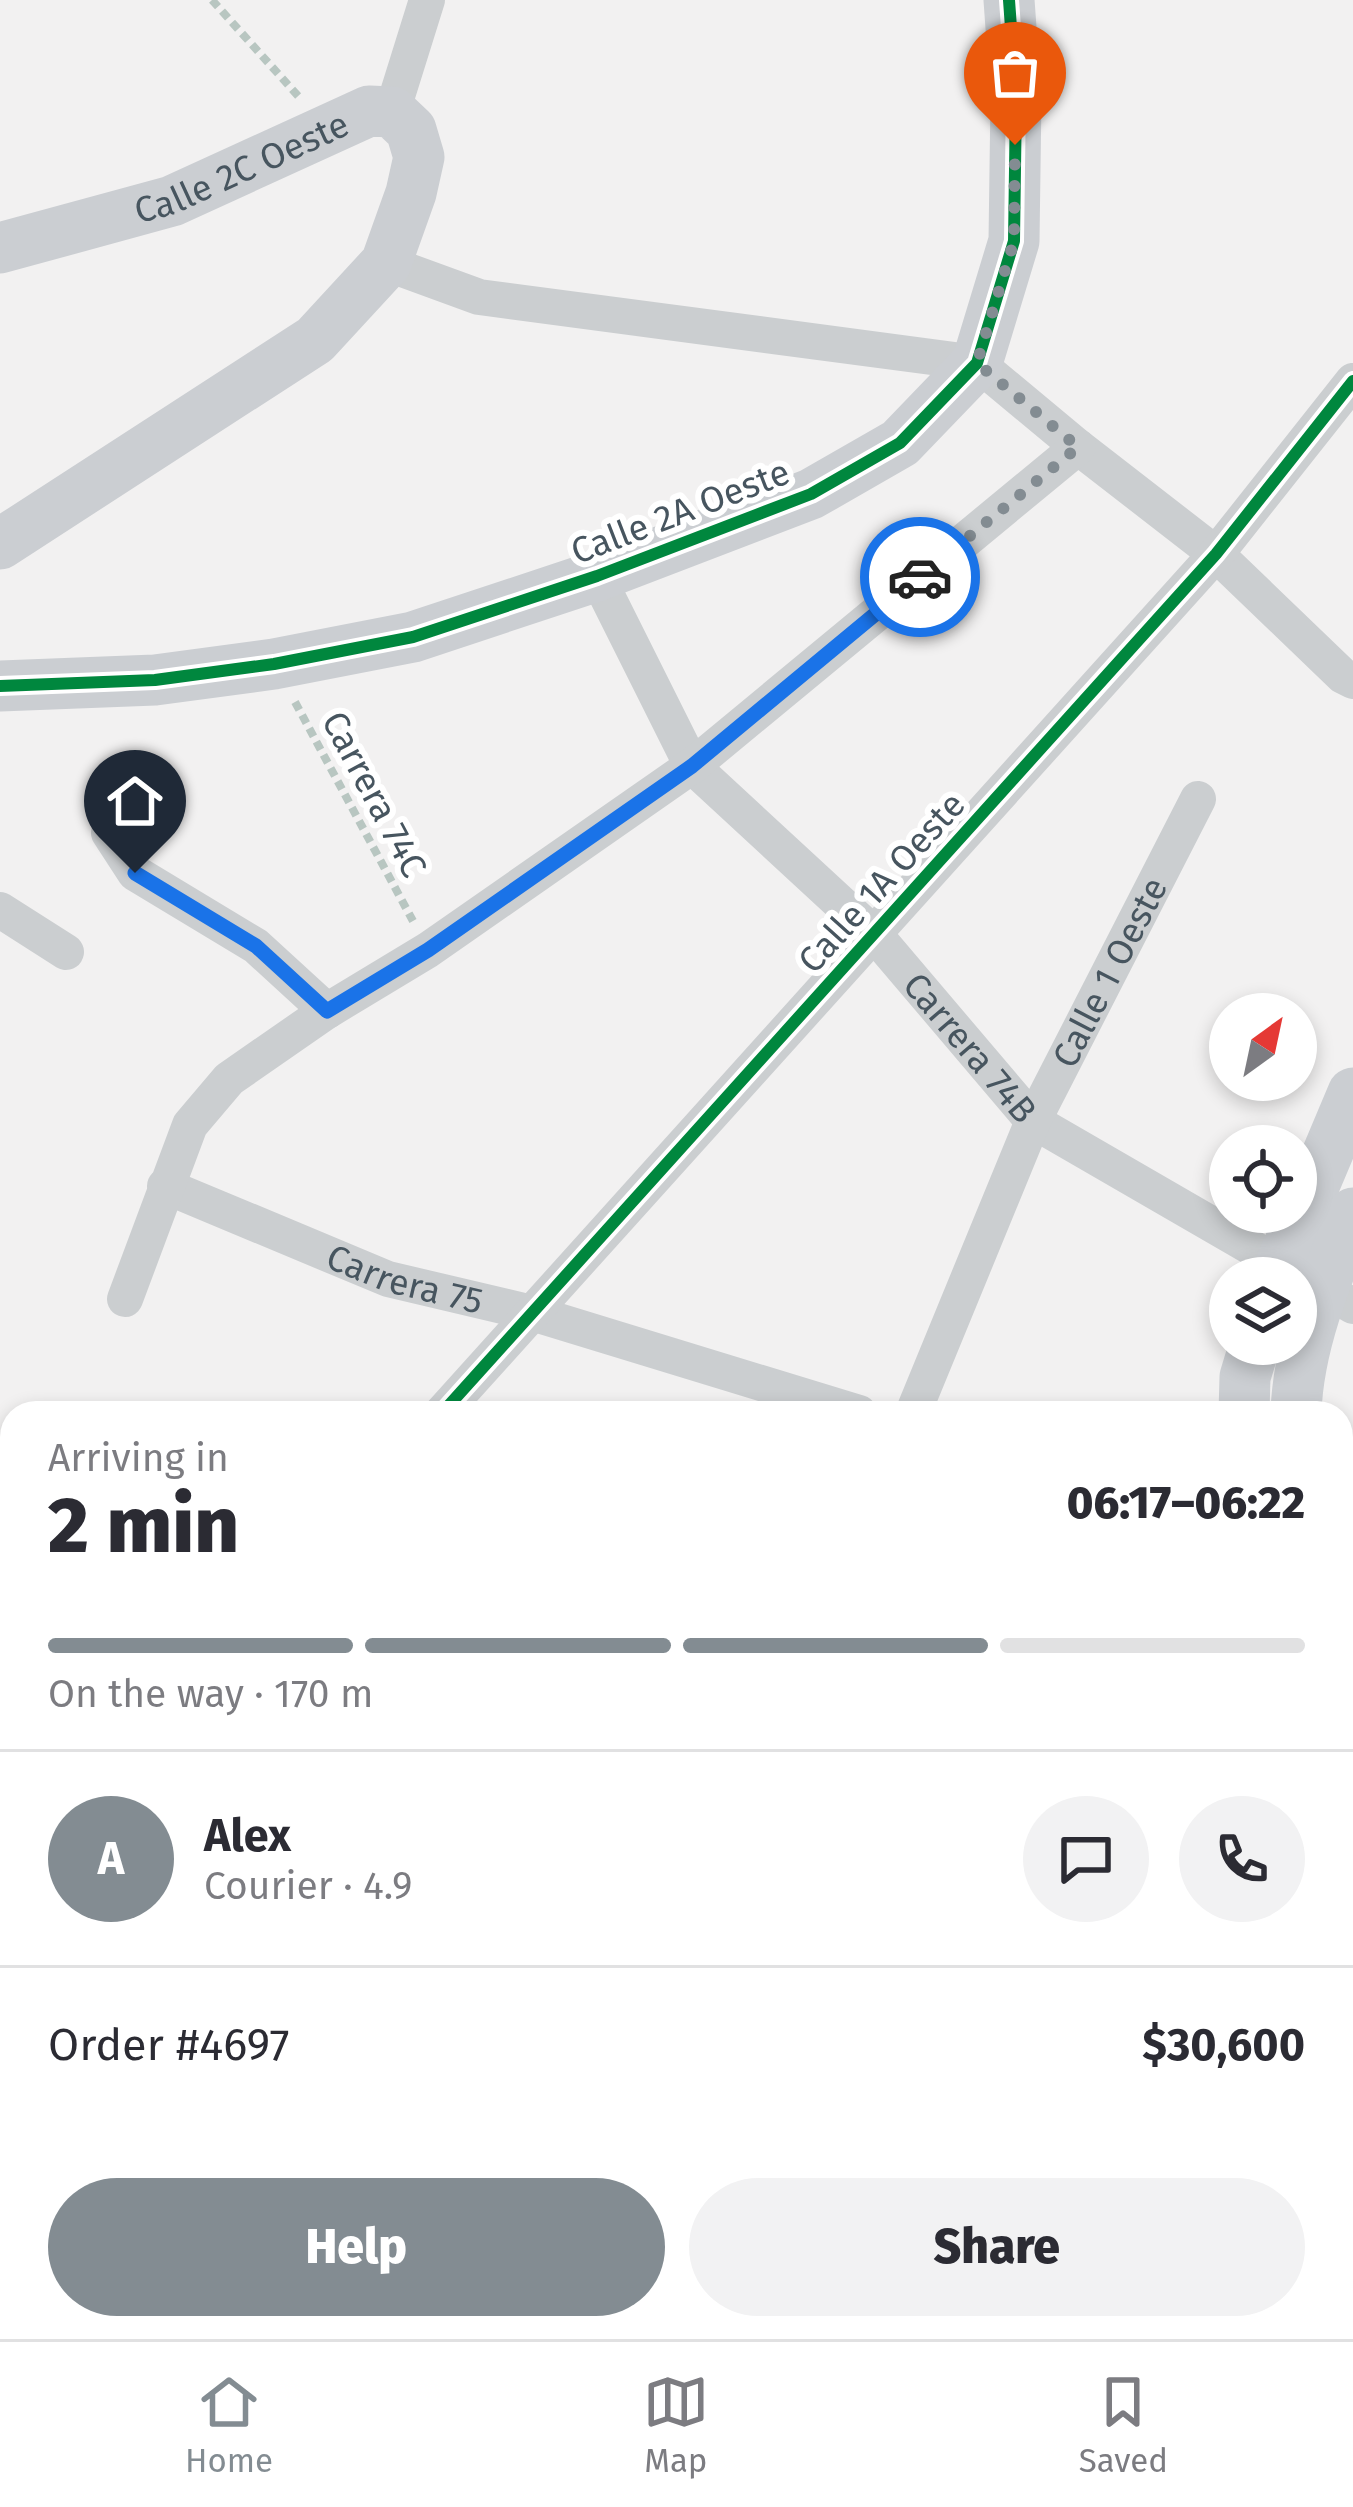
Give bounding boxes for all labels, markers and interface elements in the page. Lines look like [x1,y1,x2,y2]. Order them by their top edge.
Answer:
pin [964,22,1066,145]
icon: bag [982,40,1048,106]
street label: Calle 2C Oeste [130,102,356,233]
street label: Calle 2A Oeste [565,450,796,574]
courier [860,517,980,637]
icon: car [887,544,953,610]
street label: Carrera 74C [312,704,436,885]
pin [84,750,186,873]
icon: home [102,768,168,834]
street label: Calle 1A Oeste [789,783,974,982]
street label: Calle 1 Oeste [1043,870,1177,1075]
street label: Carrera 74B [894,964,1046,1132]
north arrow [1209,993,1317,1101]
map controls [1209,993,1317,1365]
button: locate [1209,1125,1317,1233]
street label: Carrera 75 [320,1235,487,1324]
button: layers [1209,1257,1317,1365]
text: Arriving in [48,1435,229,1481]
text: 06:17–06:22 [1067,1476,1305,1530]
text: 2 min [48,1479,239,1573]
text: On the way · 170 m [48,1671,373,1717]
button: chat [1023,1796,1149,1922]
button: phone [1179,1796,1305,1922]
text: Alex [204,1809,291,1863]
text: A [98,1832,124,1886]
text: Courier · 4.9 [204,1863,413,1909]
text: Order #4697 [48,2018,289,2072]
text: $30,600 [1142,2018,1305,2072]
button: Help [48,2178,665,2316]
button: Share [689,2178,1305,2316]
tab: Home [185,2369,273,2481]
tab: Map [643,2369,709,2481]
tab: Saved [1079,2369,1168,2481]

